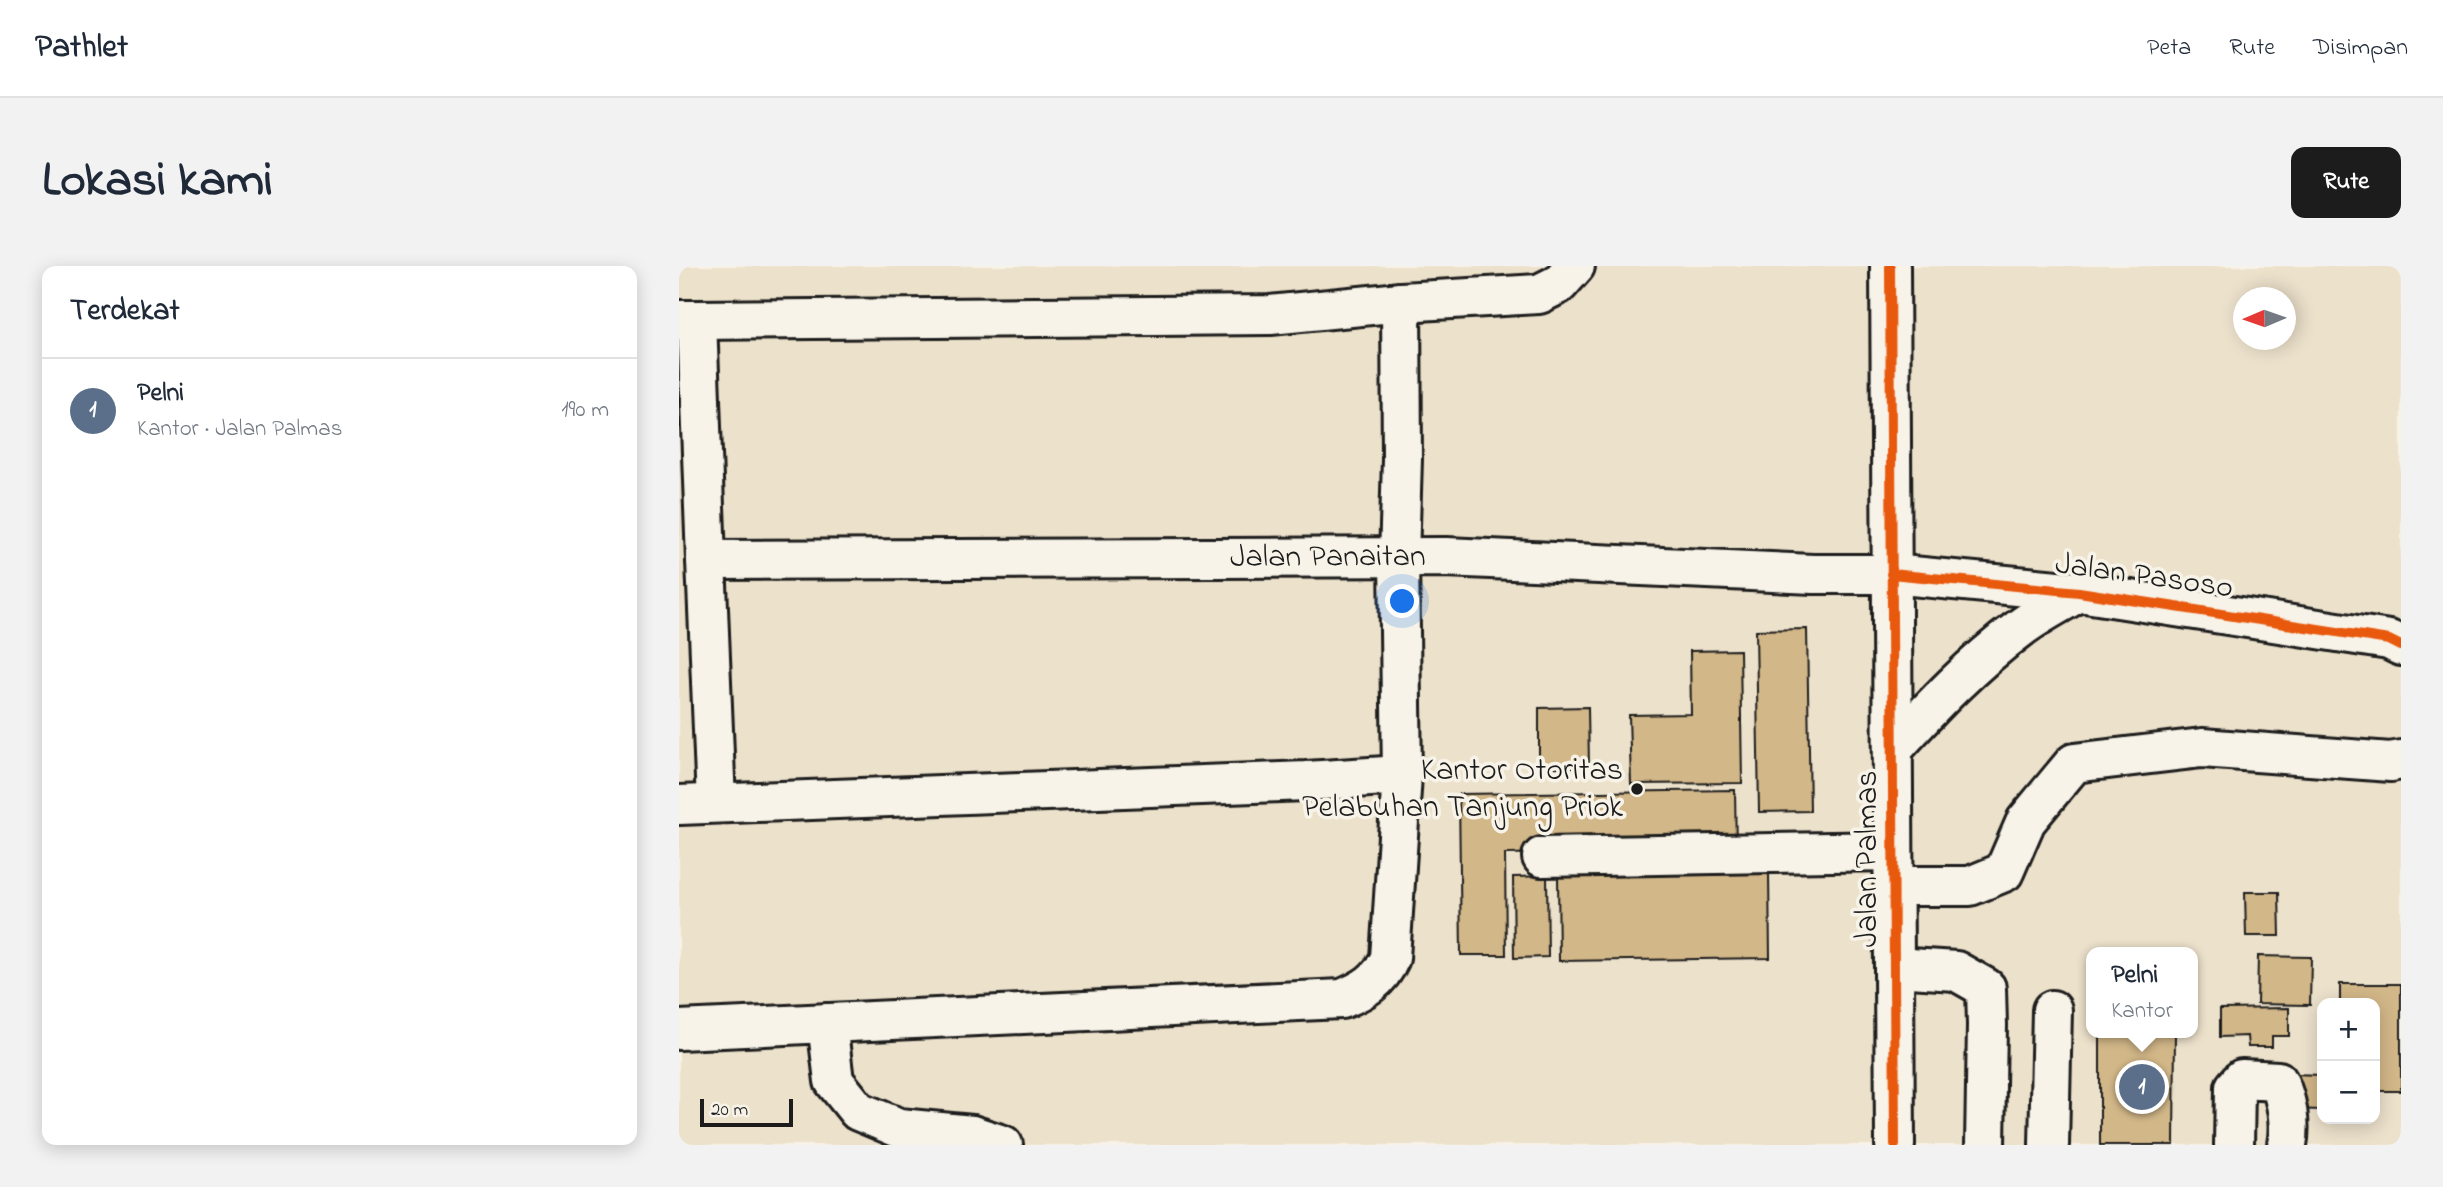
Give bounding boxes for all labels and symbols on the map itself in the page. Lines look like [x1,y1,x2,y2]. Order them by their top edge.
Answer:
north arrow [2233,287,2296,350]
street label: Jalan Panaitan [1230,534,1426,581]
street label: Jalan Pasoso [2052,541,2236,613]
your location [1385,584,1419,618]
place label: Kantor Otoritas Pelabuhan Tanjung Priok [1302,748,1624,832]
street label: Jalan Palmas [1845,771,1892,948]
marker: Kantor Otoritas Pelabuhan Tanjung Priok [1629,781,1645,797]
pin: 1 [2119,1061,2165,1113]
scale bar [700,1096,793,1128]

